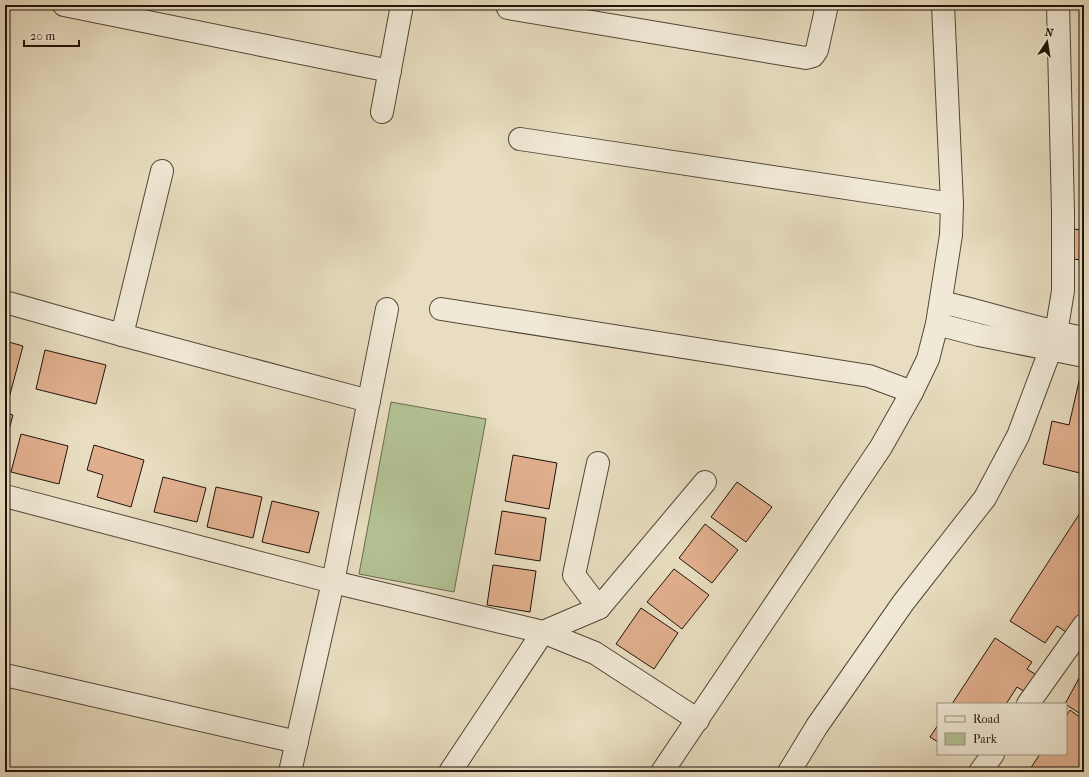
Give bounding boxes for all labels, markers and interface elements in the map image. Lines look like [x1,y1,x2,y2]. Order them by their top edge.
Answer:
scale bar [24,22,79,48]
north arrow [1027,22,1067,62]
text: N [1044,25,1055,40]
text: 20 m [30,29,55,43]
legend [937,703,1067,755]
text: Road [973,712,1000,726]
text: Park [973,732,998,746]

